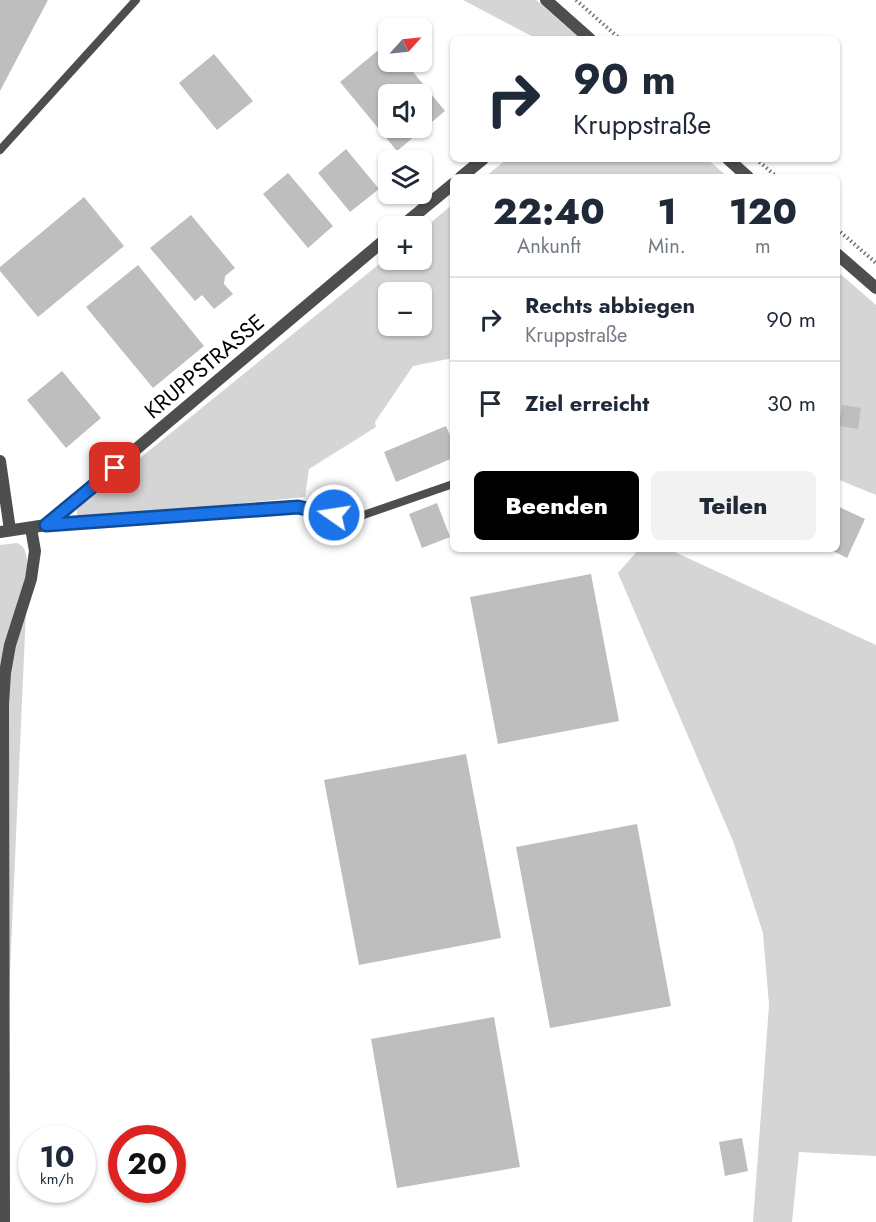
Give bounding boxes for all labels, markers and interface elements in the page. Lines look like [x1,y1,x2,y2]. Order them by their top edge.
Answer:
north arrow [378,18,432,72]
map controls [378,18,432,336]
text: 90 m [573,49,676,110]
icon: right [474,60,552,138]
button: sound [378,84,432,138]
text: Kruppstraße [573,105,711,144]
button: layers [378,150,432,204]
text: 22:40 [493,185,605,237]
text: 1 [657,185,676,237]
text: 120 [729,185,797,237]
button: + [378,216,432,270]
text: Ankunft [517,232,581,261]
text: Min. [648,232,686,261]
text: m [755,232,771,261]
button: − [378,282,432,336]
text: Rechts abbiegen [525,289,695,321]
icon: right [474,303,507,336]
text: 90 m [766,303,816,335]
street label: KRUPPSTRASSE [137,306,271,426]
text: Kruppstraße [525,321,627,350]
icon: arrive [474,387,507,420]
text: Ziel erreicht [525,387,649,419]
text: 30 m [767,387,816,419]
pin [89,442,140,493]
icon: arrive [98,451,131,484]
button: Beenden [474,471,639,540]
button: Teilen [651,471,816,540]
position arrow [302,483,366,547]
speed limit sign: 20 [108,1125,186,1203]
text: 10 [39,1135,75,1178]
text: km/h [40,1168,74,1190]

